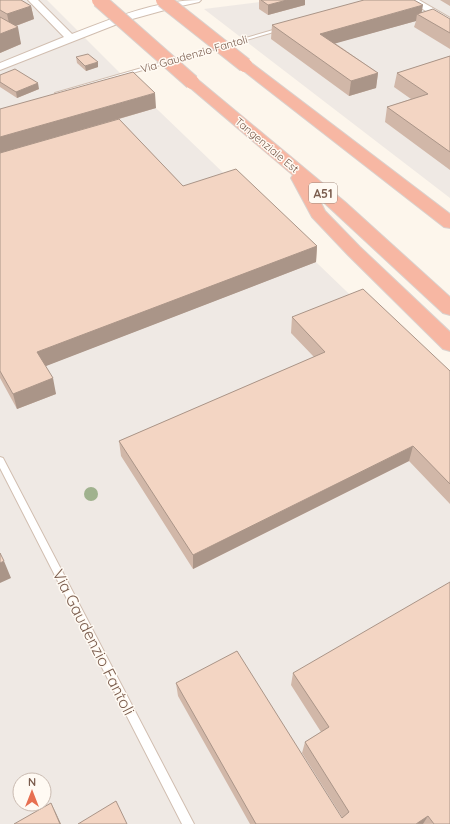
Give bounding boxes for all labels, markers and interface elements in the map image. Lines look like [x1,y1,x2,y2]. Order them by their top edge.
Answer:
street label: Via Gaudenzio Fantoli [139,32,249,76]
street label: Tangenziale Est [232,114,302,176]
road number: A51 [309,183,337,203]
street label: Via Gaudenzio Fantoli [49,566,139,718]
north arrow [12,772,52,812]
text: N [28,775,36,789]

